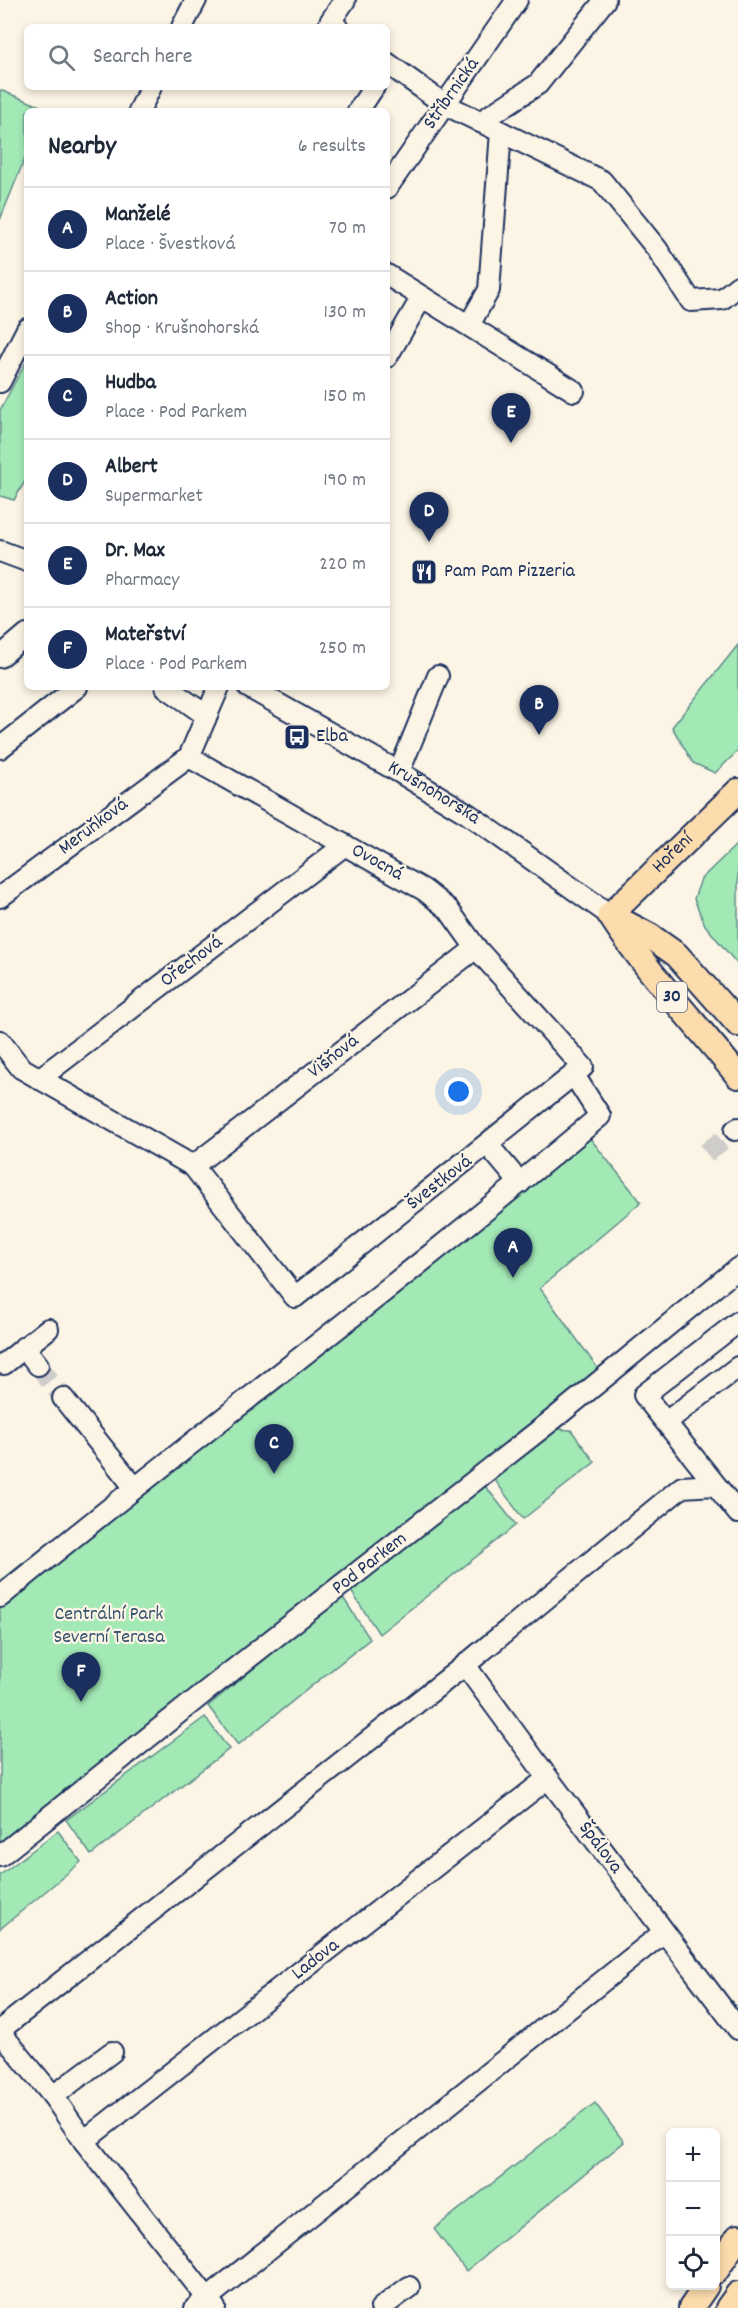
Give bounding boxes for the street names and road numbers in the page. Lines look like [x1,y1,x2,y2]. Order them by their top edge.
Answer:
street label: Stříbrnická [417,52,487,136]
street label: Krušnohorská [382,754,486,832]
street label: Meruňková [53,791,135,863]
street label: Hoření [646,826,701,881]
street label: Ovocná [346,837,408,889]
street label: Ořechová [155,929,229,995]
road number: 30 [657,982,687,1012]
street label: Višňová [302,1028,366,1086]
street label: Švestková [401,1148,479,1218]
street label: Pod Parkem [326,1526,414,1602]
street label: Špálova [571,1816,629,1880]
street label: Ladova [286,1932,346,1988]

